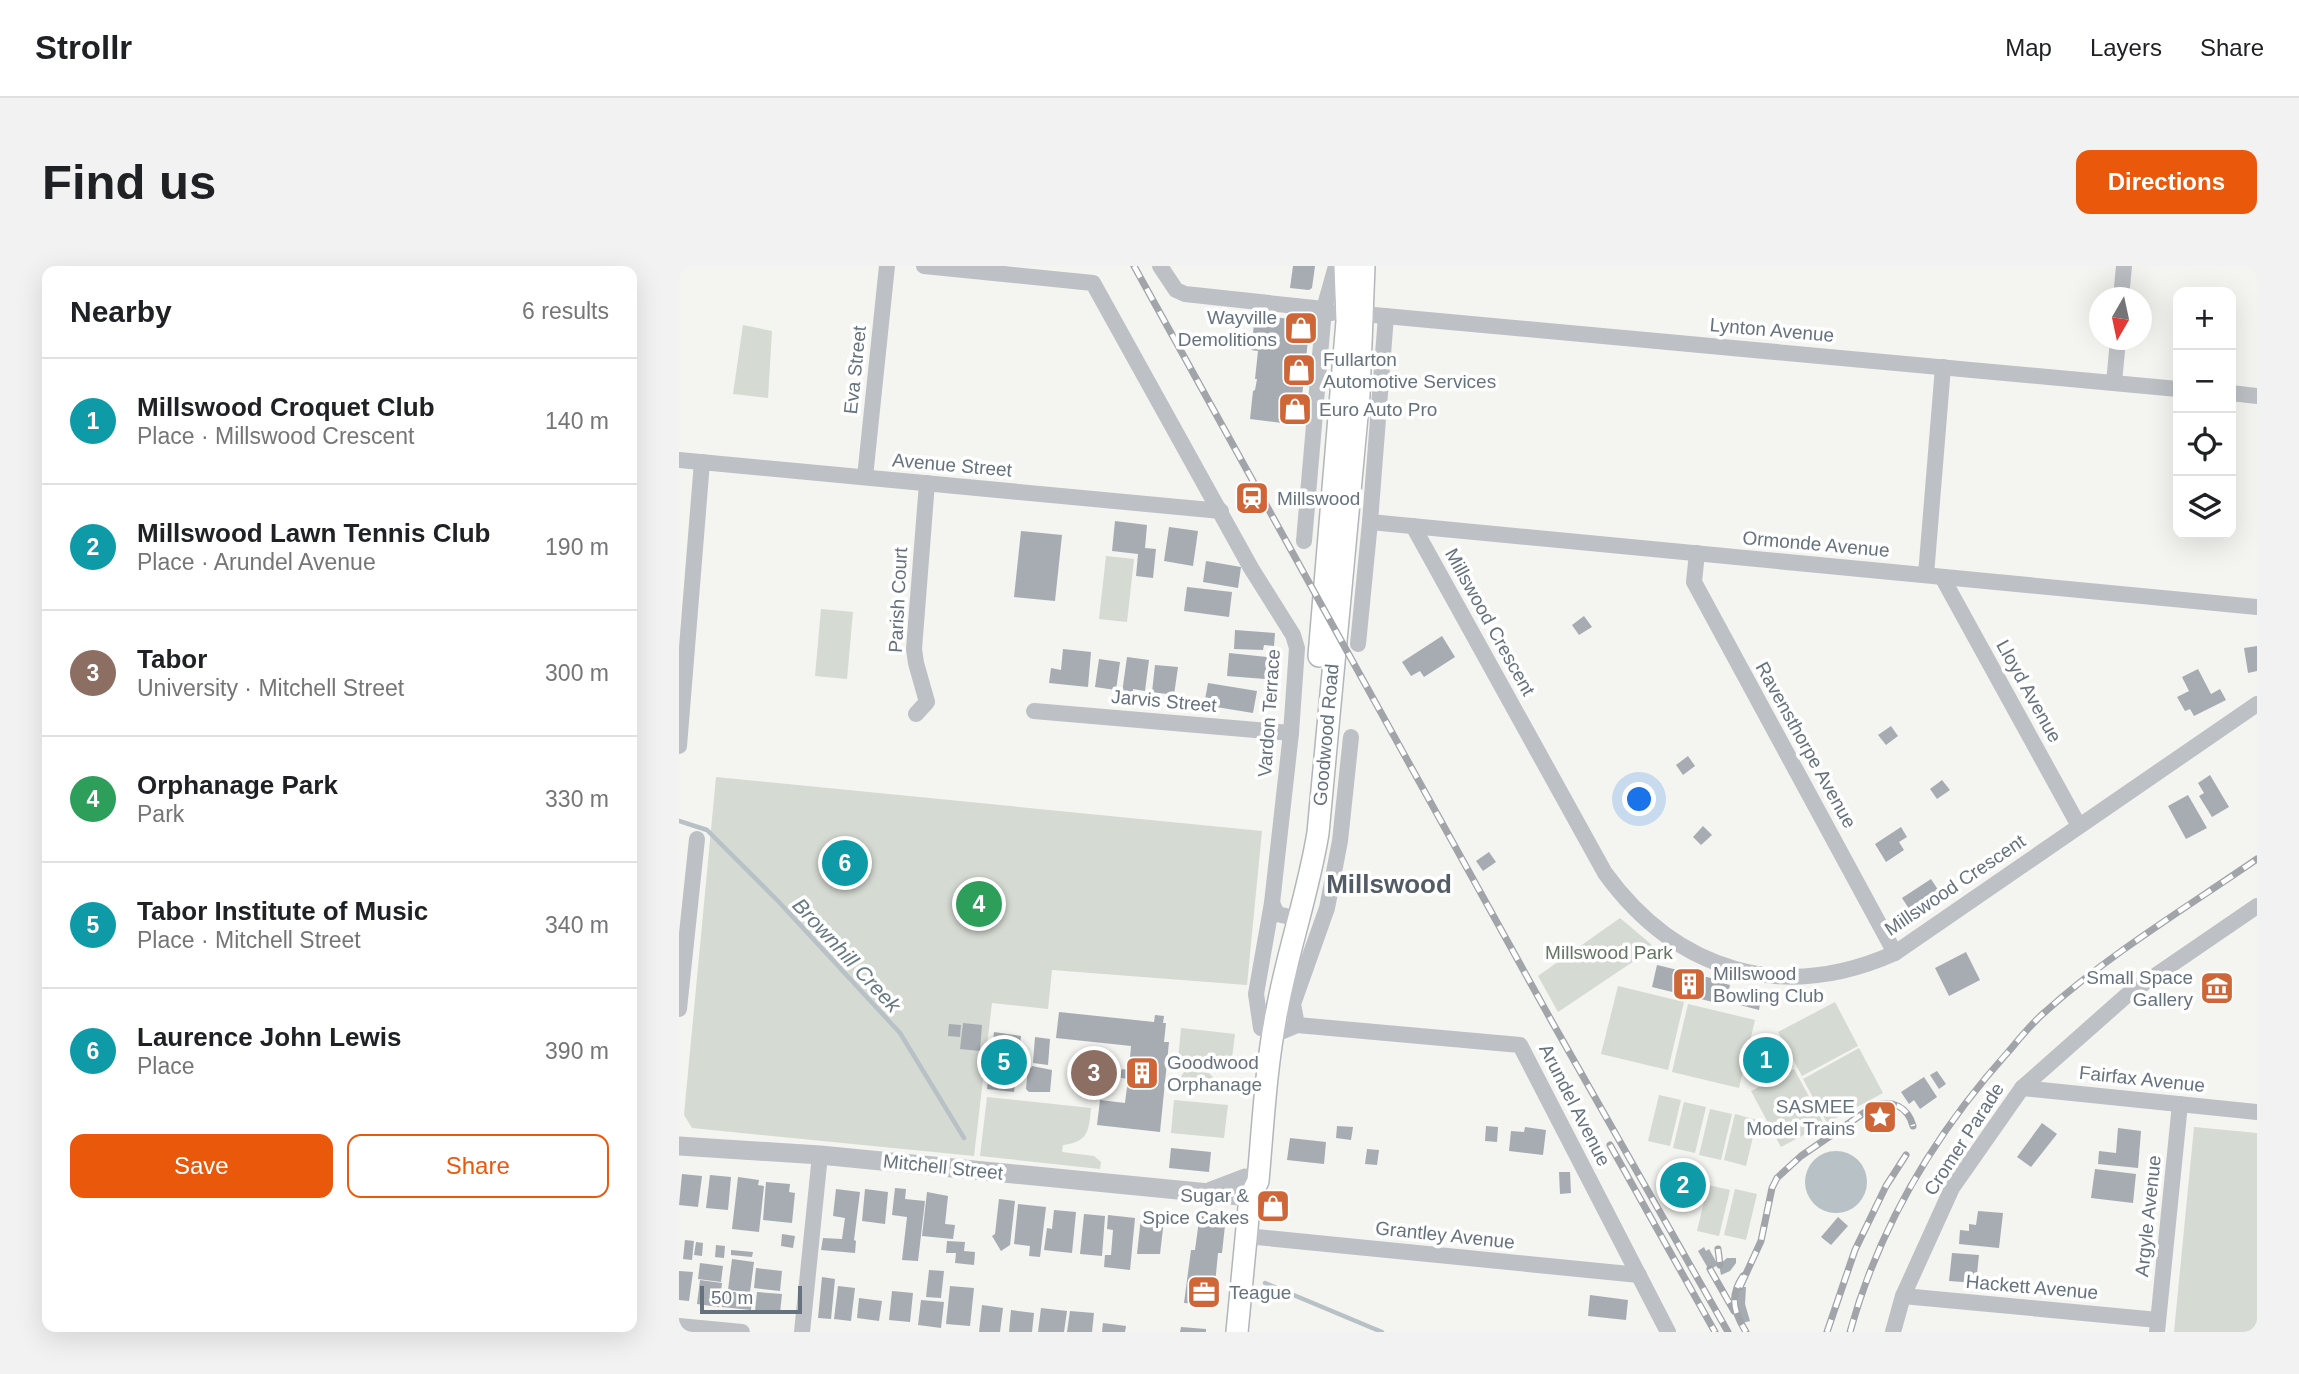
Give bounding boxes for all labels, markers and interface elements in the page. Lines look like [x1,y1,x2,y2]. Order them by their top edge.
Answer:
text: Strollr [35,29,132,66]
text: Map [2005,34,2052,61]
text: Layers [2090,34,2162,61]
text: Share [2200,34,2264,61]
button: Directions [2076,150,2257,214]
text: Find us [42,155,216,209]
north arrow [2089,287,2152,350]
map controls [2173,287,2236,539]
button: + [2173,287,2236,350]
text: Nearby [70,295,172,328]
text: 6 results [522,298,609,324]
place label: Wayville Demolitions [1178,307,1277,350]
shop icon: Wayville Demolitions [1282,309,1320,347]
street label: Lynton Avenue [1709,314,1835,346]
street label: Eva Street [840,324,870,415]
place label: Fullarton Automotive Services [1323,349,1496,392]
button: − [2173,350,2236,413]
shop icon: Fullarton Automotive Services [1280,351,1318,389]
shop icon: Euro Auto Pro [1276,390,1314,428]
text: Millswood Croquet Club [137,392,435,422]
place label: Euro Auto Pro [1319,399,1437,420]
text: 1 [87,408,99,434]
text: 140 m [545,408,609,434]
button: locate [2173,413,2236,476]
text: Place · Millswood Crescent [137,423,414,449]
street label: Avenue Street [891,449,1013,481]
button: layers [2173,476,2236,539]
station icon: Millswood [1233,479,1271,517]
place label: Millswood [1277,488,1360,509]
text: Millswood Lawn Tennis Club [137,518,490,548]
street label: Ormonde Avenue [1742,527,1890,561]
text: 2 [87,534,99,560]
text: 190 m [545,534,609,560]
street label: Millswood Crescent [1441,545,1539,700]
street label: Parish Court [885,546,911,653]
text: Place · Arundel Avenue [137,549,376,575]
street label: Lloyd Avenue [1992,636,2066,746]
text: Tabor [137,644,207,674]
street label: Vardon Terrace [1254,648,1284,778]
street label: Ravensthorpe Avenue [1752,658,1860,832]
text: 3 [87,660,99,686]
text: 300 m [545,660,609,686]
street label: Goodwood Road [1309,663,1343,807]
text: University · Mitchell Street [137,675,404,701]
street label: Jarvis Street [1110,686,1218,716]
text: Orphanage Park [137,770,338,800]
your location [1622,782,1656,816]
text: 4 [87,786,99,812]
text: 330 m [545,786,609,812]
text: Park [137,801,184,827]
street label: Millswood Crescent [1881,830,2030,940]
pin: 6 [822,837,868,889]
district label: Millswood [1326,869,1452,899]
pin: 4 [956,878,1002,930]
water label: Brownhill Creek [788,893,907,1018]
text: Tabor Institute of Music [137,896,428,926]
text: 5 [87,912,99,938]
text: 340 m [545,912,609,938]
text: Place · Mitchell Street [137,927,361,953]
park label: Millswood Park [1545,942,1673,963]
place label: Millswood Bowling Club [1713,963,1824,1006]
building icon: Millswood Bowling Club [1670,965,1708,1003]
place label: Small Space Gallery [2086,967,2193,1010]
museum icon: Small Space Gallery [2198,969,2236,1007]
text: Laurence John Lewis [137,1022,401,1052]
pin: 1 [1743,1034,1789,1086]
pin: 5 [981,1036,1027,1088]
text: 6 [87,1038,99,1064]
text: 390 m [545,1038,609,1064]
street label: Arundel Avenue [1535,1041,1615,1169]
pin: 3 [1071,1047,1117,1099]
place label: Goodwood Orphanage [1167,1052,1262,1095]
text: Place [137,1053,195,1079]
building icon: Goodwood Orphanage [1123,1054,1161,1092]
street label: Fairfax Avenue [2078,1062,2206,1096]
street label: Cromer Parade [1920,1079,2008,1199]
place label: SASMEE Model Trains [1746,1096,1855,1139]
place icon: SASMEE Model Trains [1861,1098,1899,1136]
button: Save [70,1134,333,1198]
button: Share [347,1134,609,1198]
street label: Mitchell Street [882,1150,1005,1184]
street label: Argyle Avenue [2131,1154,2165,1278]
pin: 2 [1660,1159,1706,1211]
place label: Sugar & Spice Cakes [1142,1185,1249,1228]
shop icon: Sugar & Spice Cakes [1254,1187,1292,1225]
street label: Grantley Avenue [1374,1217,1516,1253]
street label: Hackett Avenue [1965,1271,2099,1303]
office icon: Teague [1185,1273,1223,1311]
place label: Teague [1229,1282,1291,1303]
scale bar [700,1283,801,1315]
text: 50 m [711,1287,753,1308]

